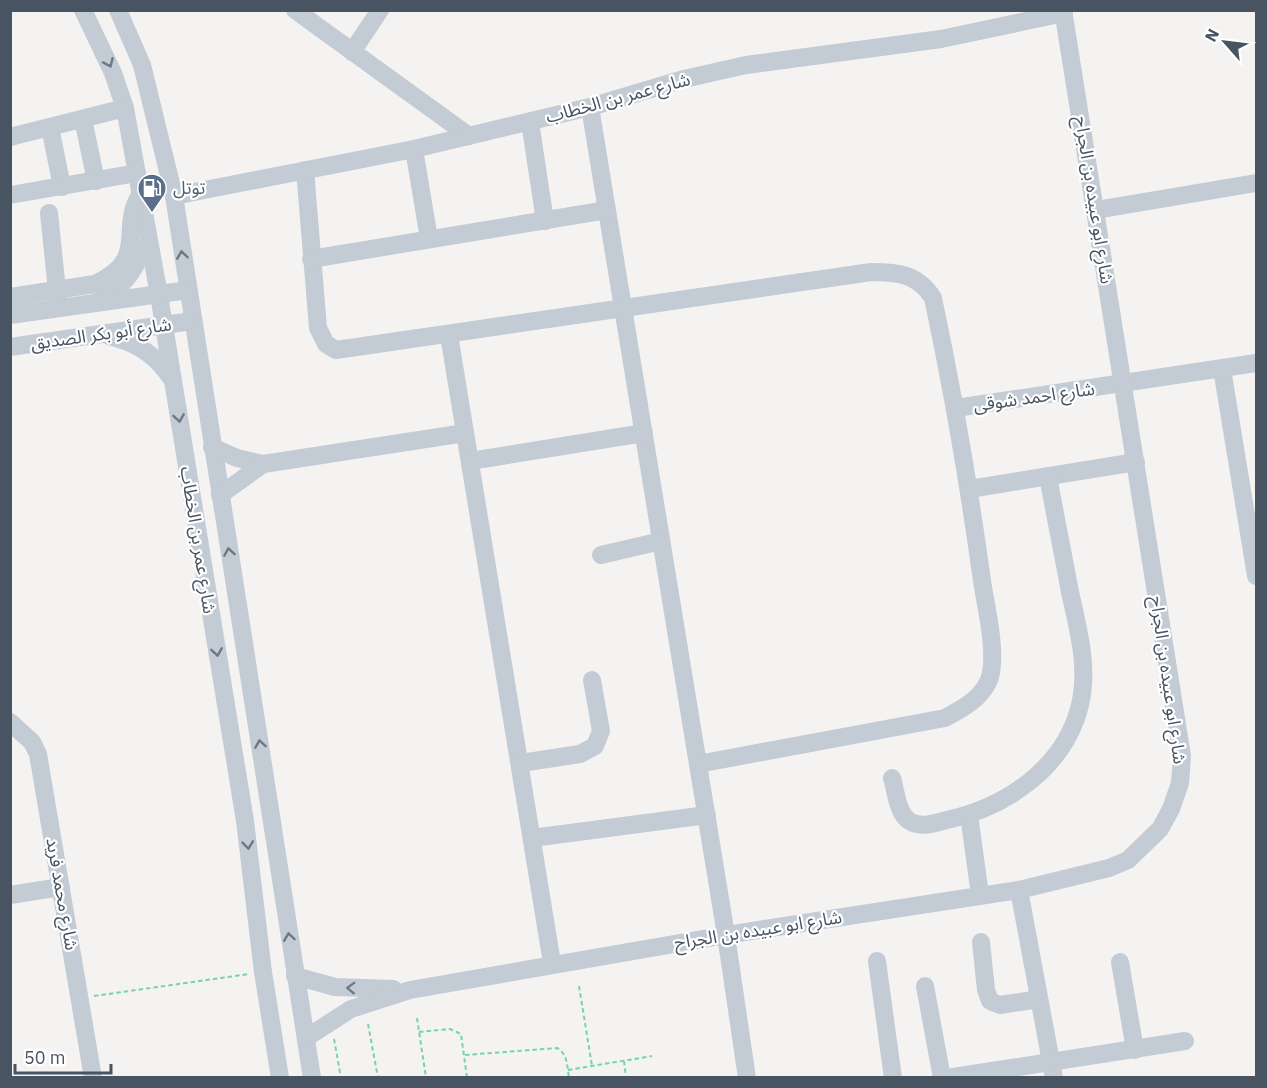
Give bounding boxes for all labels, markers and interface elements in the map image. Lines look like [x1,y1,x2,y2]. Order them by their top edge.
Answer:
north arrow [1195,12,1255,72]
text: N [1200,25,1223,45]
one-way arrow [102,57,114,68]
street label: شارع عمر بن الخطاب [543,67,693,131]
street label: شارع ابو عبيده بن الجراح [1067,114,1119,286]
fuel station icon: توتل [136,172,168,214]
place label: توتل [173,176,205,199]
one-way arrow [177,251,189,260]
street label: شارع أبو بكر الصديق [29,312,173,358]
street label: شارع احمد شوقى [972,377,1097,419]
one-way arrow [172,414,184,423]
street label: شارع عمر بن الخطاب [173,465,221,616]
one-way arrow [223,547,235,556]
street label: شارع ابو عبيده بن الجراح [1142,594,1192,766]
one-way arrow [210,648,222,657]
one-way arrow [254,739,267,749]
street label: شارع محمد فريد [38,836,84,953]
one-way arrow [241,840,253,849]
street label: شارع ابو عبيده بن الجراح [672,905,844,957]
one-way arrow [284,932,296,941]
one-way arrow [347,981,356,994]
scale bar [15,1037,111,1075]
text: 50 m [24,1046,66,1069]

